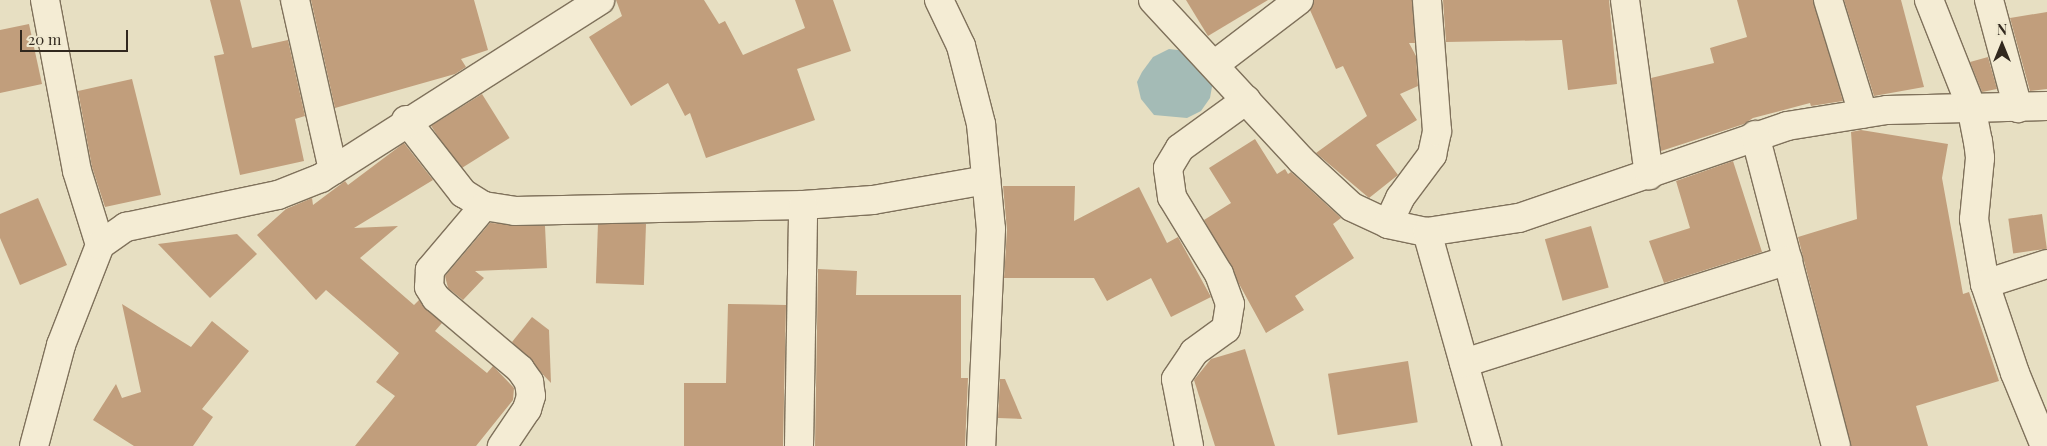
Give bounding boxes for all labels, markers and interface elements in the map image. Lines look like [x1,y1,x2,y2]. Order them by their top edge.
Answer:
scale bar [22,20,130,52]
north arrow [1977,20,2027,70]
text: N [1997,20,2007,39]
text: 20 m [28,29,61,49]

